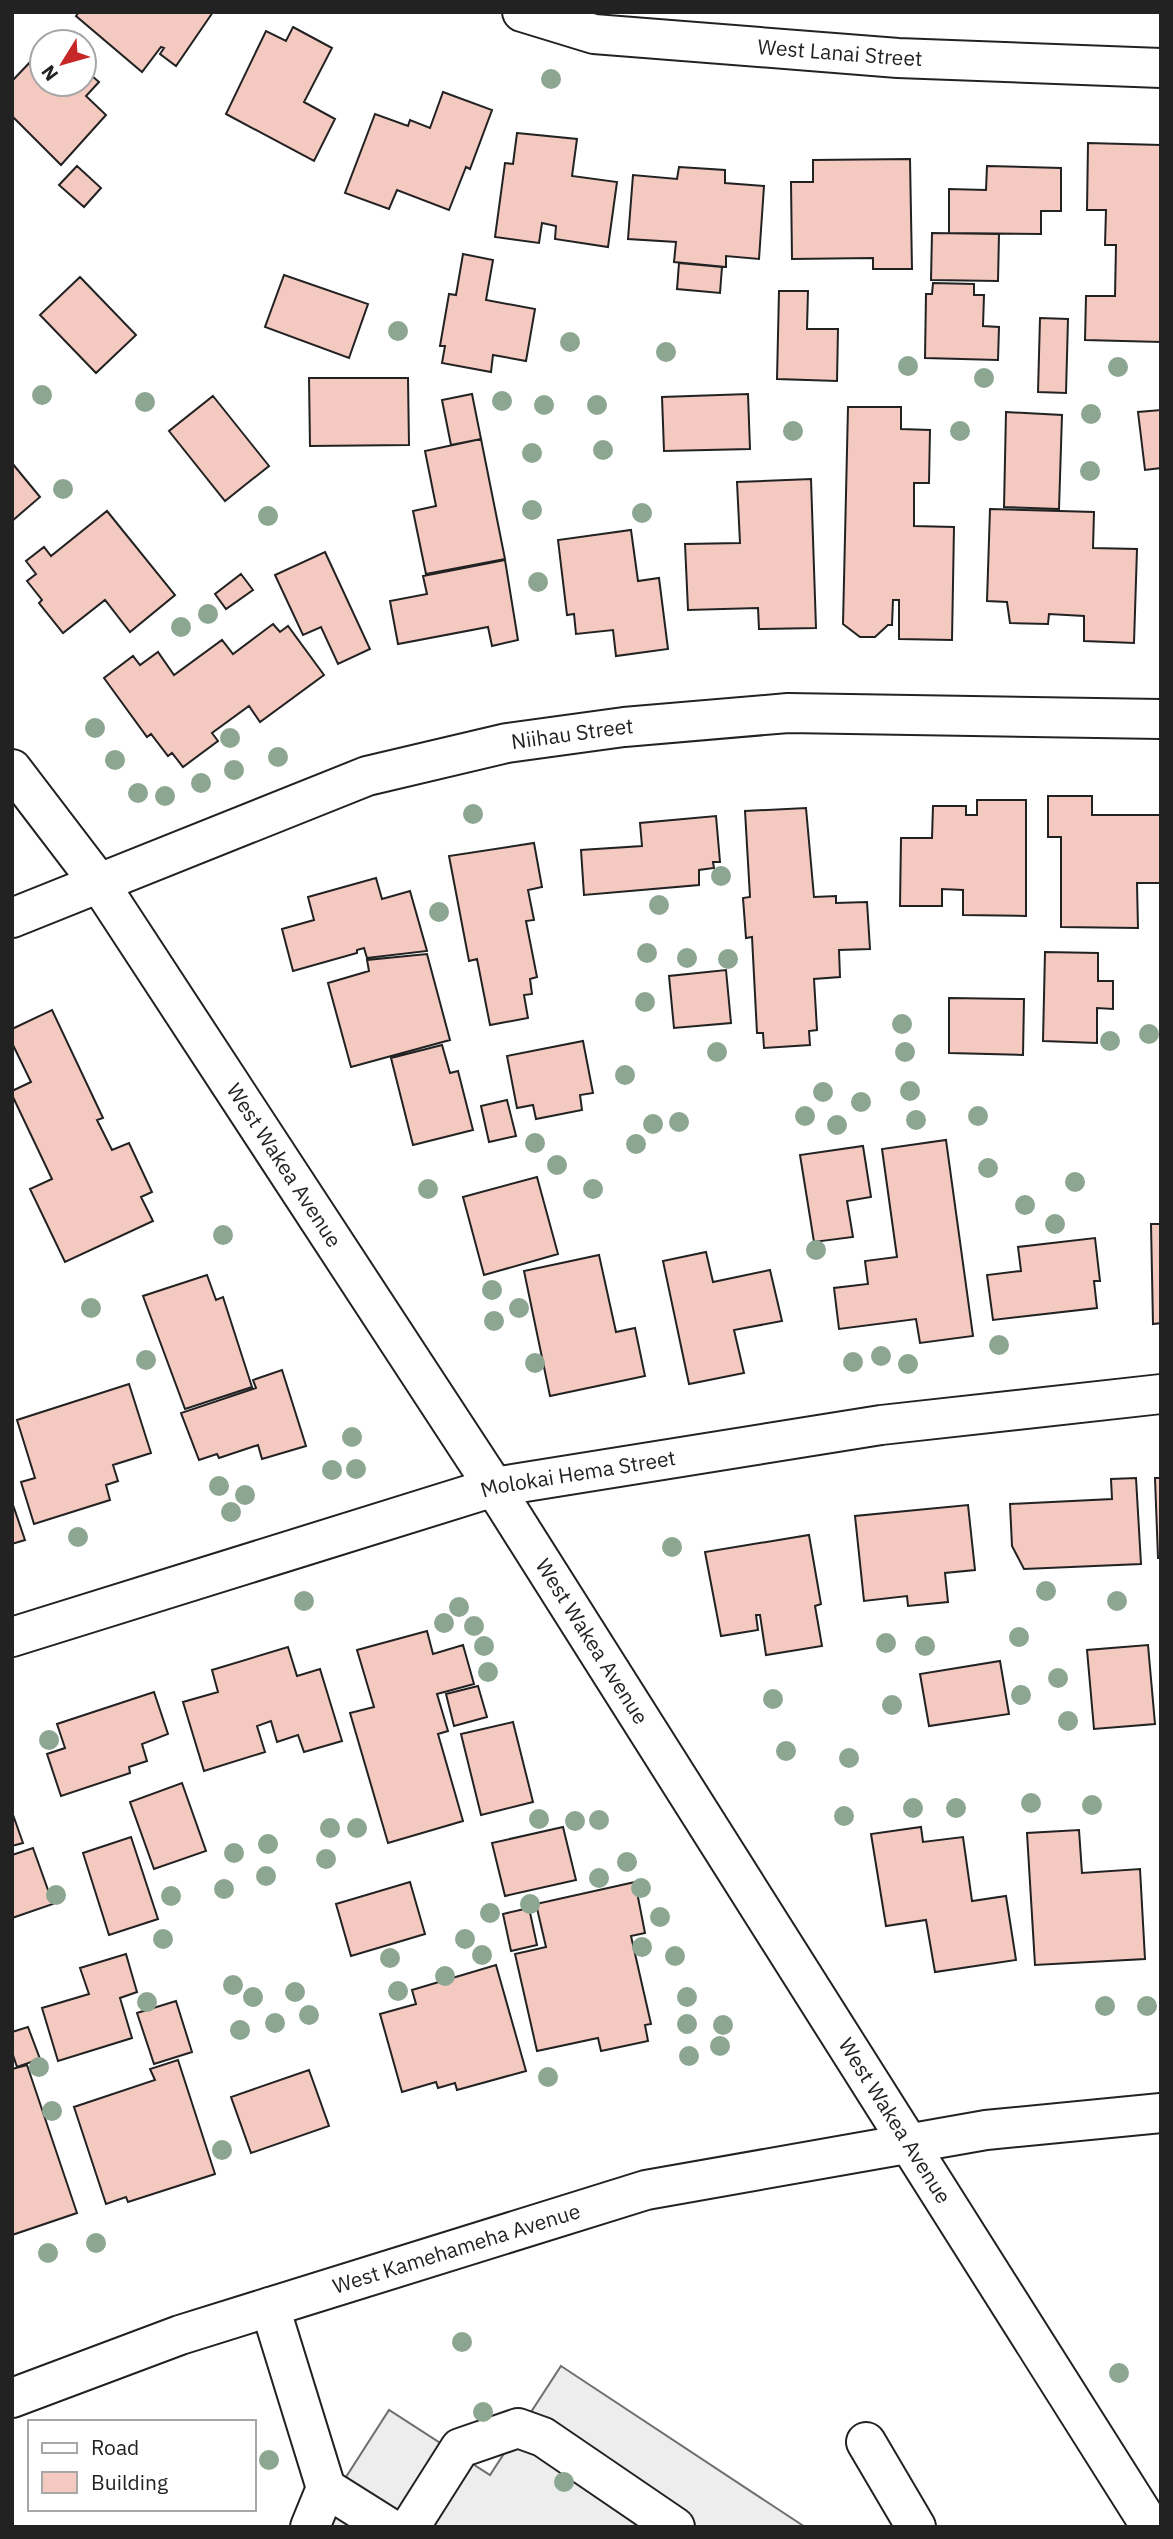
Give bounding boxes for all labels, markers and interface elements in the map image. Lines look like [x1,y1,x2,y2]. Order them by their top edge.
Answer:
north arrow [28,28,98,98]
street label: West Lanai Street [757,32,923,72]
text: N [36,61,63,86]
street label: Niihau Street [509,711,634,755]
street label: West Wakea Avenue [221,1078,349,1252]
street label: Molokai Hema Street [477,1443,678,1503]
street label: West Wakea Avenue [530,1553,655,1729]
street label: West Wakea Avenue [833,2032,958,2209]
street label: West Kamehameha Avenue [329,2196,583,2300]
legend [28,2420,256,2511]
text: Road [91,2433,139,2461]
text: Building [91,2468,168,2496]

